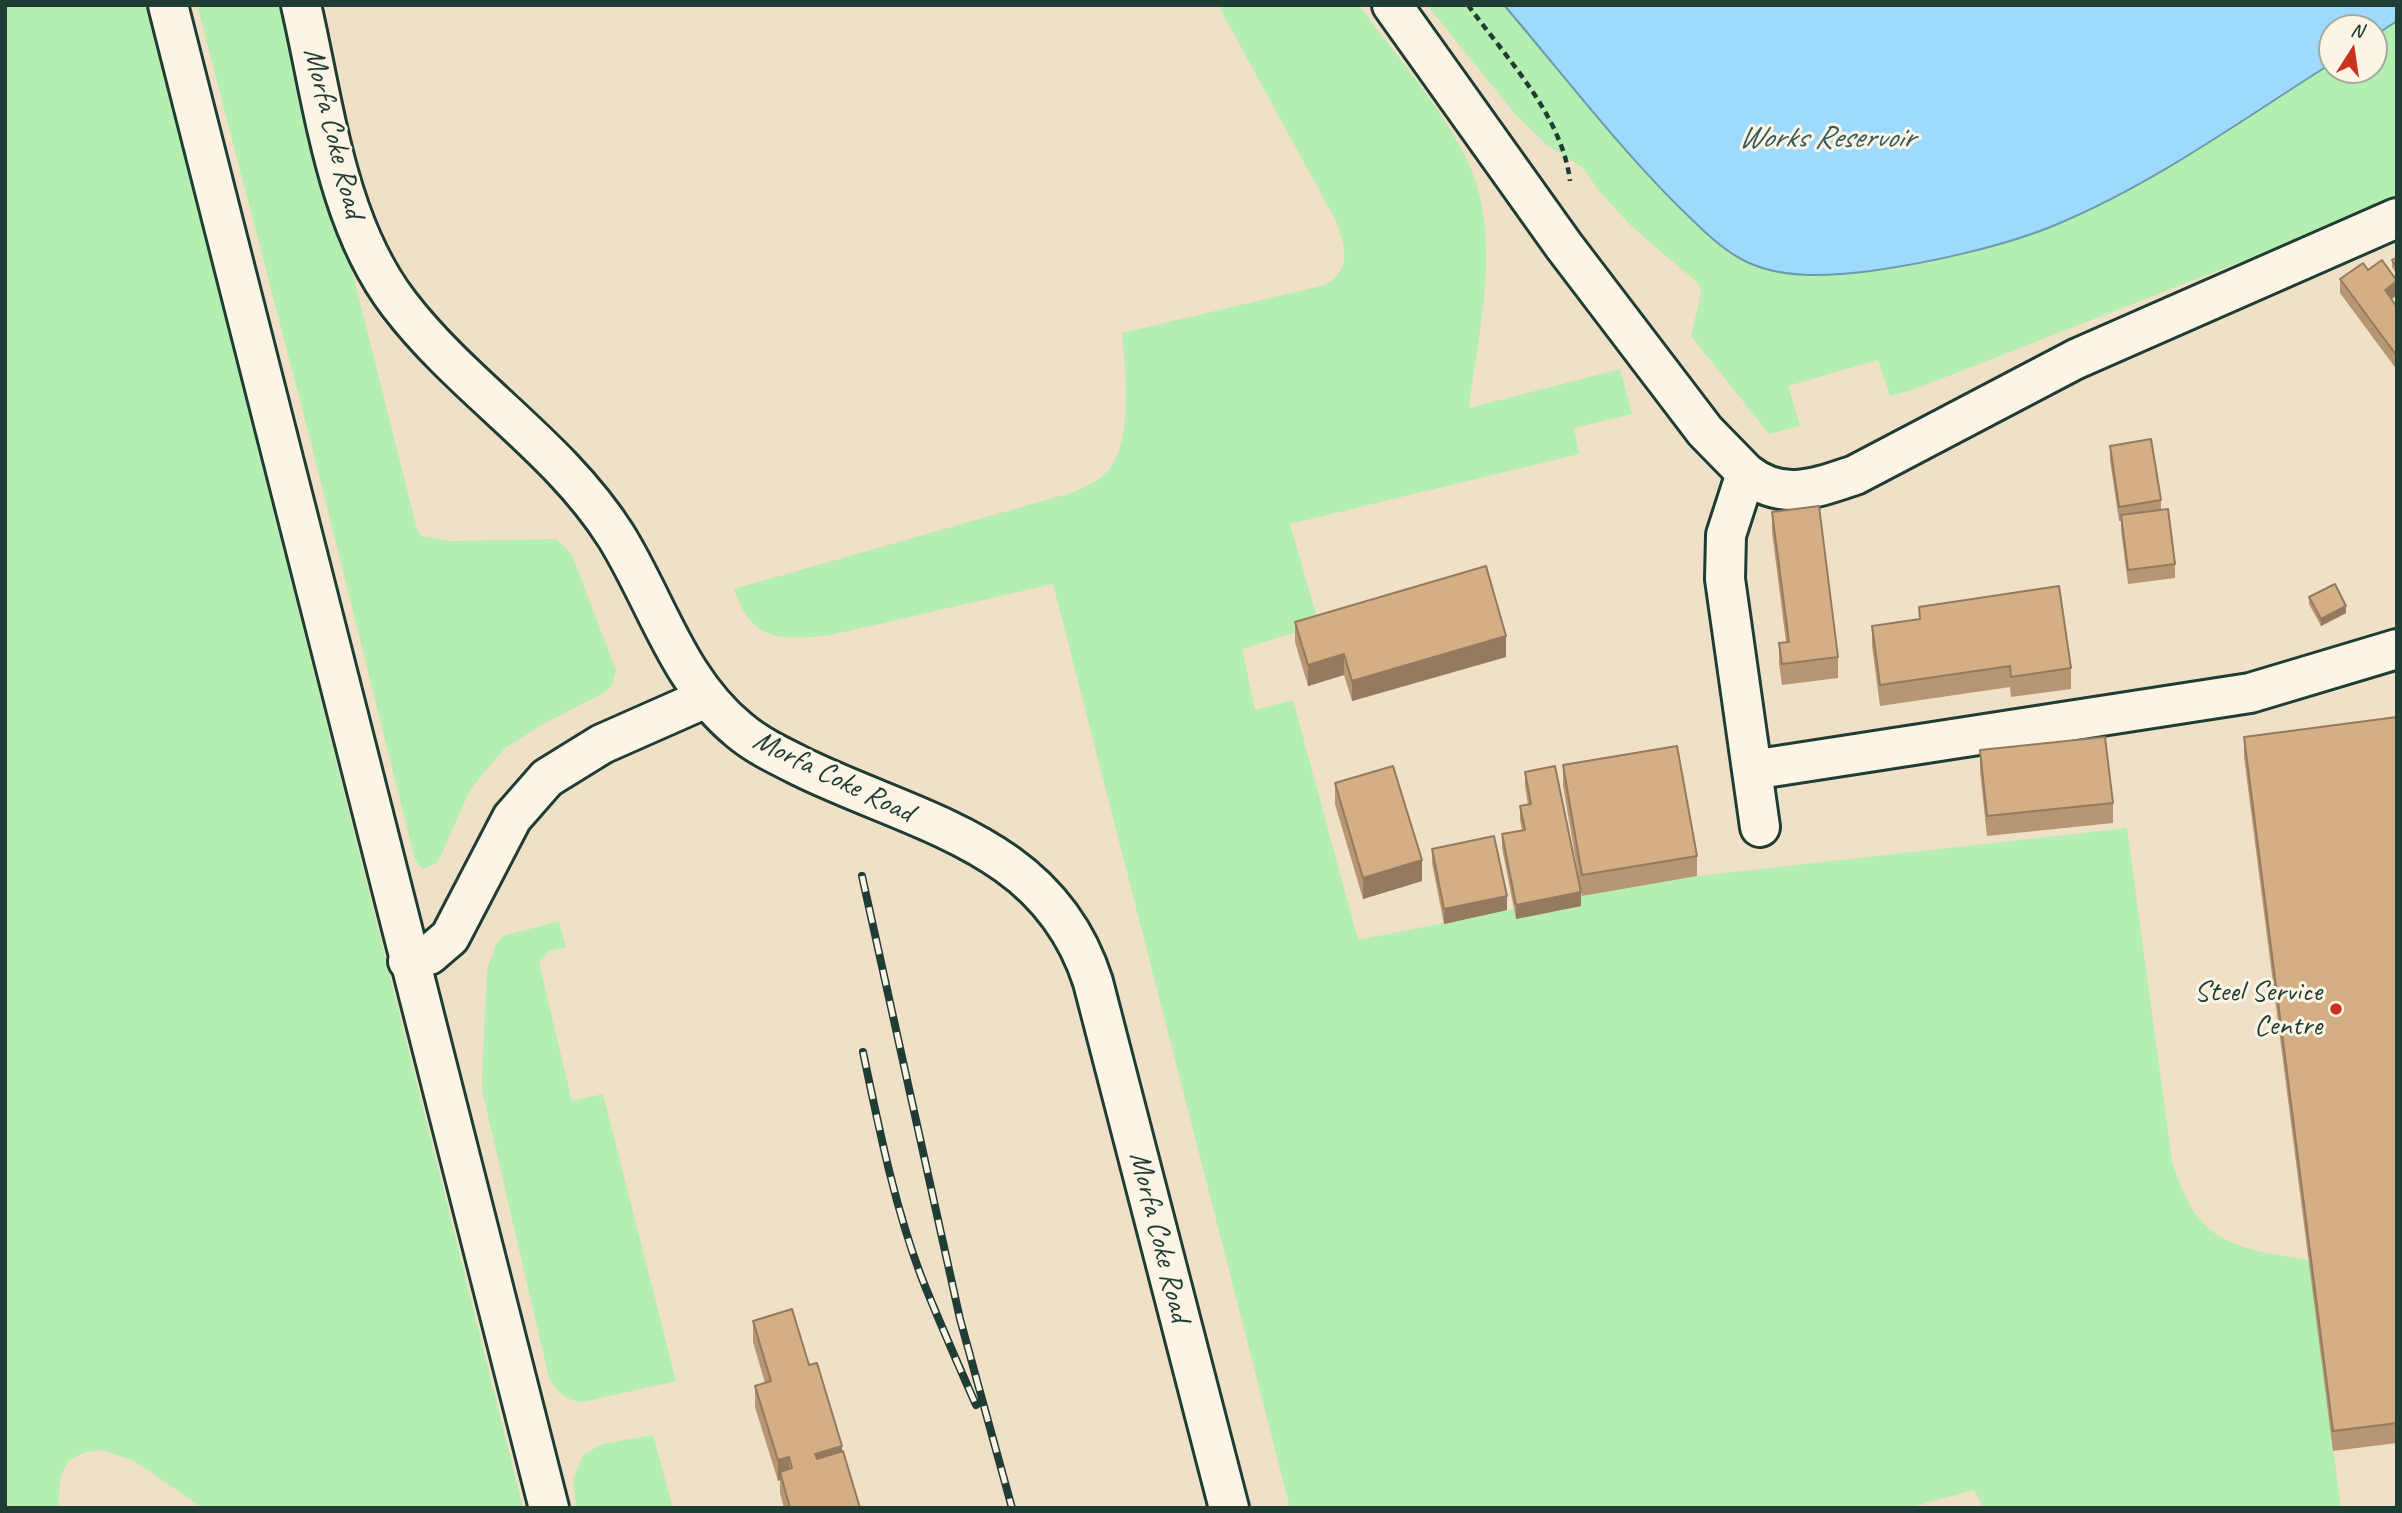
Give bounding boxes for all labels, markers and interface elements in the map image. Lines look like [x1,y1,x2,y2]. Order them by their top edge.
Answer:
north arrow [2318,14,2388,84]
text: N [2349,17,2365,43]
street label: Morfa Coke Road [294,44,372,222]
water label: Works Reservoir [1738,120,1914,158]
street label: Morfa Coke Road [747,723,919,831]
place label: Steel Service Centre [2194,974,2322,1044]
marker: Steel Service Centre [2328,1001,2344,1017]
street label: Morfa Coke Road [1120,1148,1198,1326]

